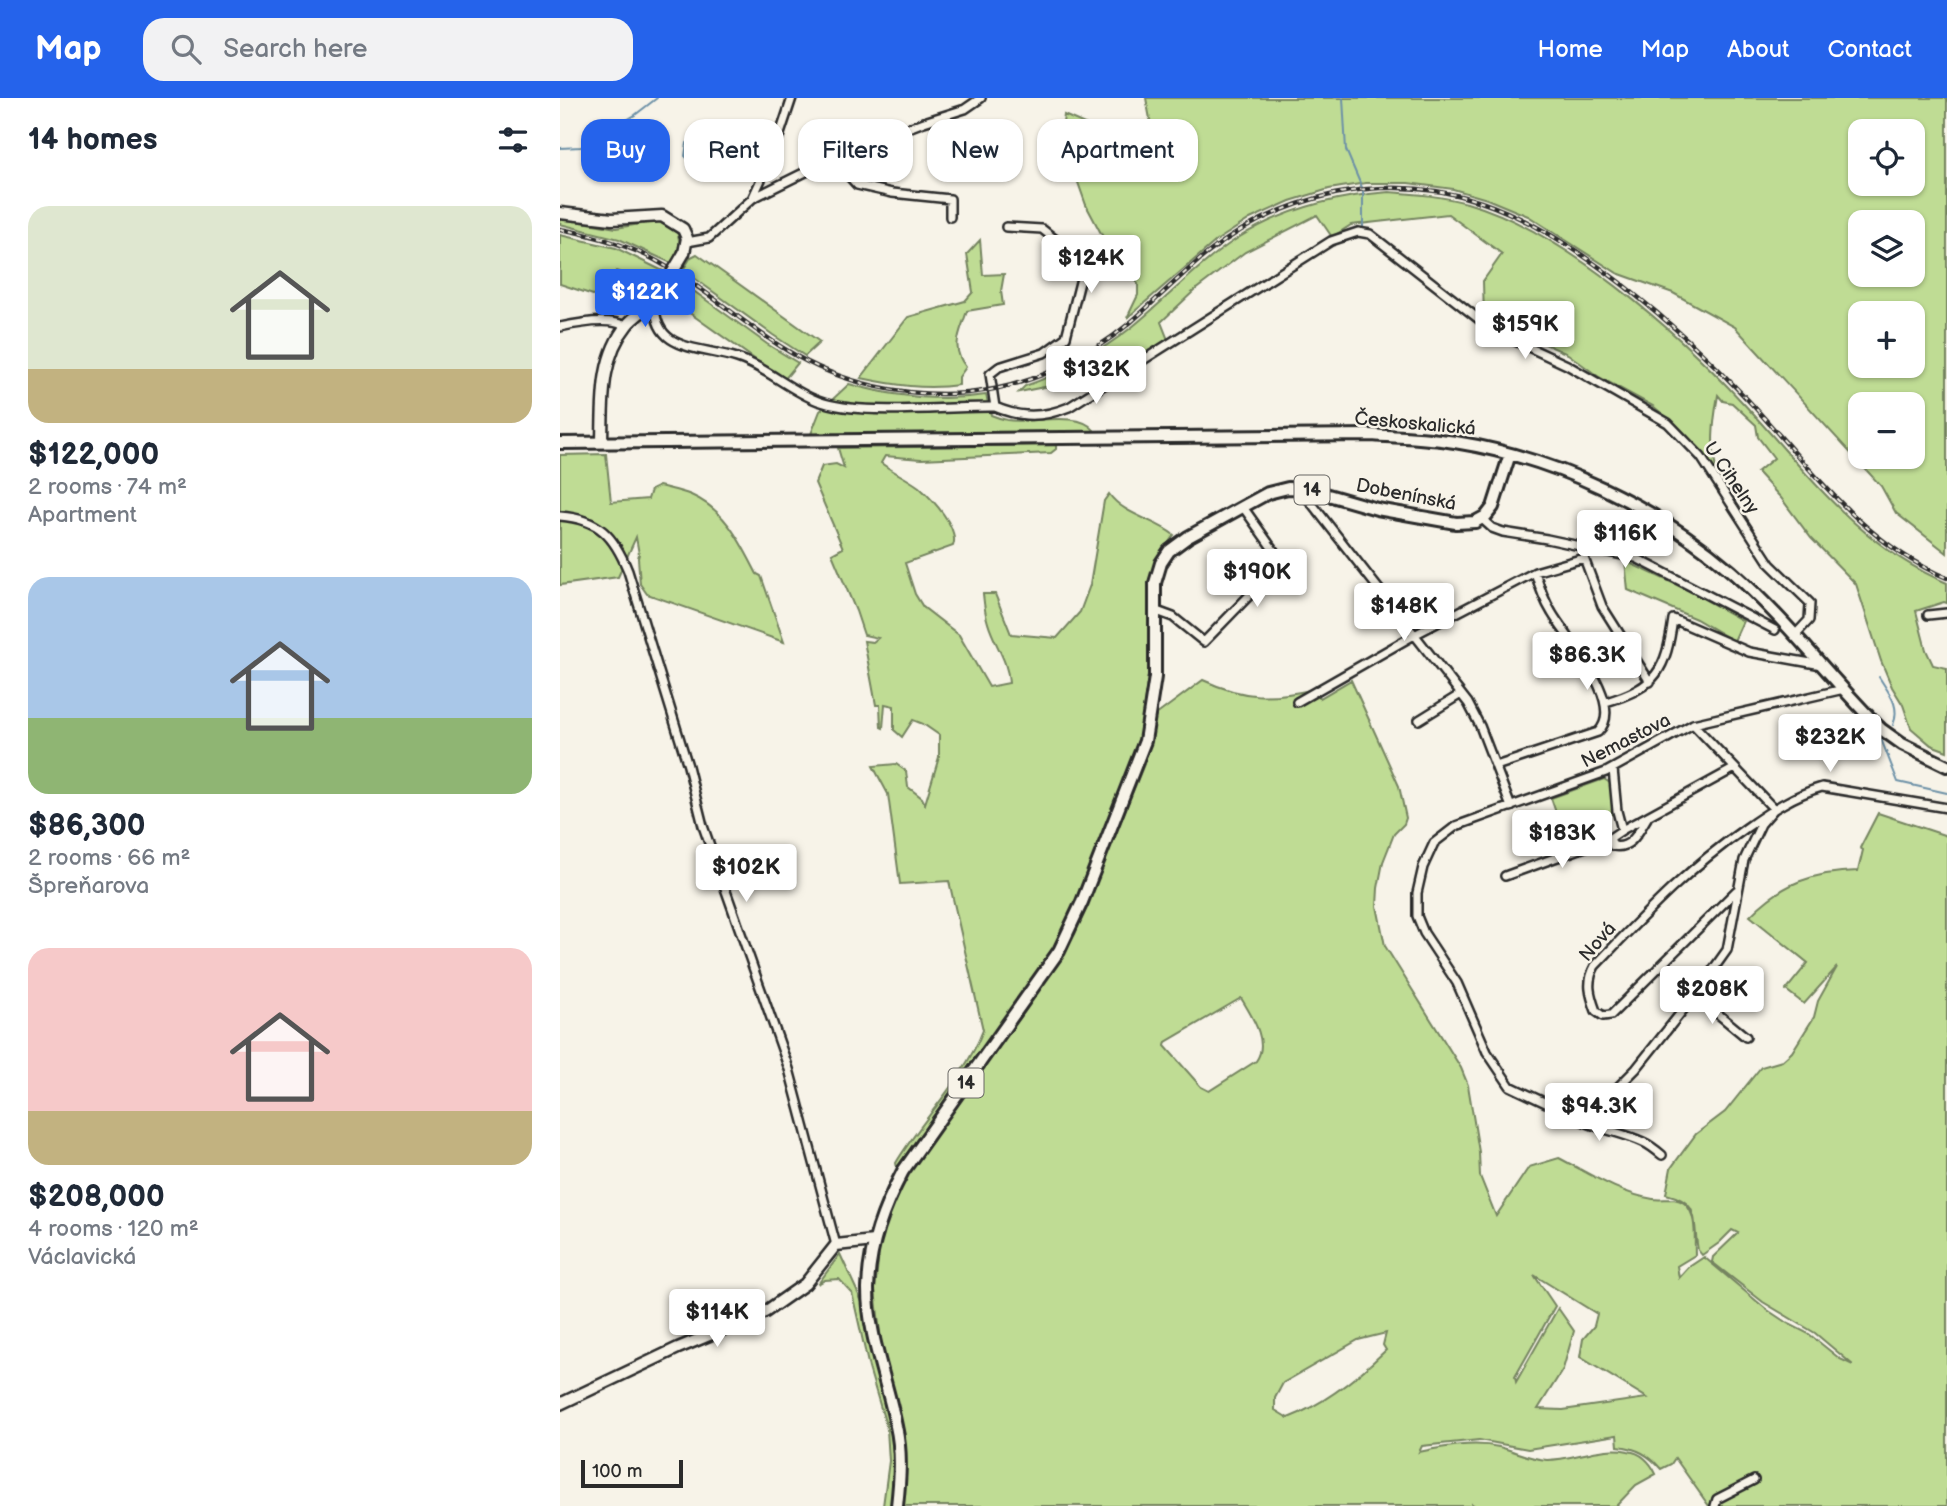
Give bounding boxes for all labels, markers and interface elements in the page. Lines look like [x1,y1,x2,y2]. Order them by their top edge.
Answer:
search box [143,18,633,81]
text: Map [35,29,101,69]
icon: search [167,30,205,68]
text: Search here [223,34,367,65]
text: Home [1538,35,1603,64]
text: Map [1641,35,1689,64]
text: About [1727,35,1789,64]
text: Contact [1827,35,1912,64]
chip: Buy [581,119,670,182]
chip: Rent [684,119,784,182]
chip: Filters [798,119,913,182]
chip: New [927,119,1023,182]
chip: Apartment [1037,119,1198,182]
map controls [1848,119,1925,469]
button: locate [1848,119,1925,196]
icon: filters [494,121,532,159]
text: 14 homes [28,122,157,158]
button: layers [1848,210,1925,287]
pin: $124K [1042,236,1140,295]
text: $124K [1058,244,1124,272]
icon: home [217,252,343,378]
pin: $122K [596,270,694,329]
text: $122K [611,278,679,306]
button: + [1848,301,1925,378]
pin: $159K [1476,302,1574,361]
text: $159K [1491,310,1559,338]
pin: $132K [1047,346,1145,406]
text: $132K [1062,355,1130,383]
button: − [1848,392,1925,469]
street label: Českoskalická [1353,406,1477,441]
text: $122,000 [28,437,159,473]
street label: U Cihelny [1698,437,1764,519]
text: 2 rooms · 74 m² [28,473,187,501]
street label: Dobenínská [1354,474,1458,516]
road number: 14 [1294,476,1330,504]
text: Apartment [28,501,137,529]
pin: $116K [1576,510,1674,570]
text: $116K [1593,519,1657,547]
pin: $190K [1208,550,1306,609]
text: $190K [1223,558,1291,586]
pin: $148K [1355,584,1453,643]
text: $148K [1370,592,1438,620]
icon: home [217,623,343,749]
pin: $86.3K [1530,632,1644,692]
text: $86.3K [1548,641,1626,669]
street label: Nemastova [1578,709,1674,773]
pin: $232K [1781,714,1879,774]
text: $232K [1794,723,1866,751]
text: $86,300 [28,808,146,844]
pin: $183K [1513,810,1611,870]
text: $183K [1528,819,1596,847]
text: 2 rooms · 66 m² [28,844,190,872]
pin: $102K [697,844,795,904]
text: $102K [712,853,780,881]
text: Špreňarova [28,872,149,900]
street label: Nová [1575,918,1621,966]
pin: $208K [1663,967,1761,1026]
text: $208K [1676,975,1748,1003]
icon: home [217,994,343,1120]
road number: 14 [948,1068,984,1098]
pin: $94.3K [1542,1084,1656,1143]
text: $94.3K [1561,1092,1637,1120]
text: $208,000 [28,1179,165,1215]
text: 4 rooms · 120 m² [28,1215,199,1243]
text: Václavická [28,1243,136,1271]
pin: $114K [668,1290,766,1349]
text: $114K [685,1298,749,1326]
scale bar [581,1457,682,1489]
text: 100 m [592,1460,643,1483]

